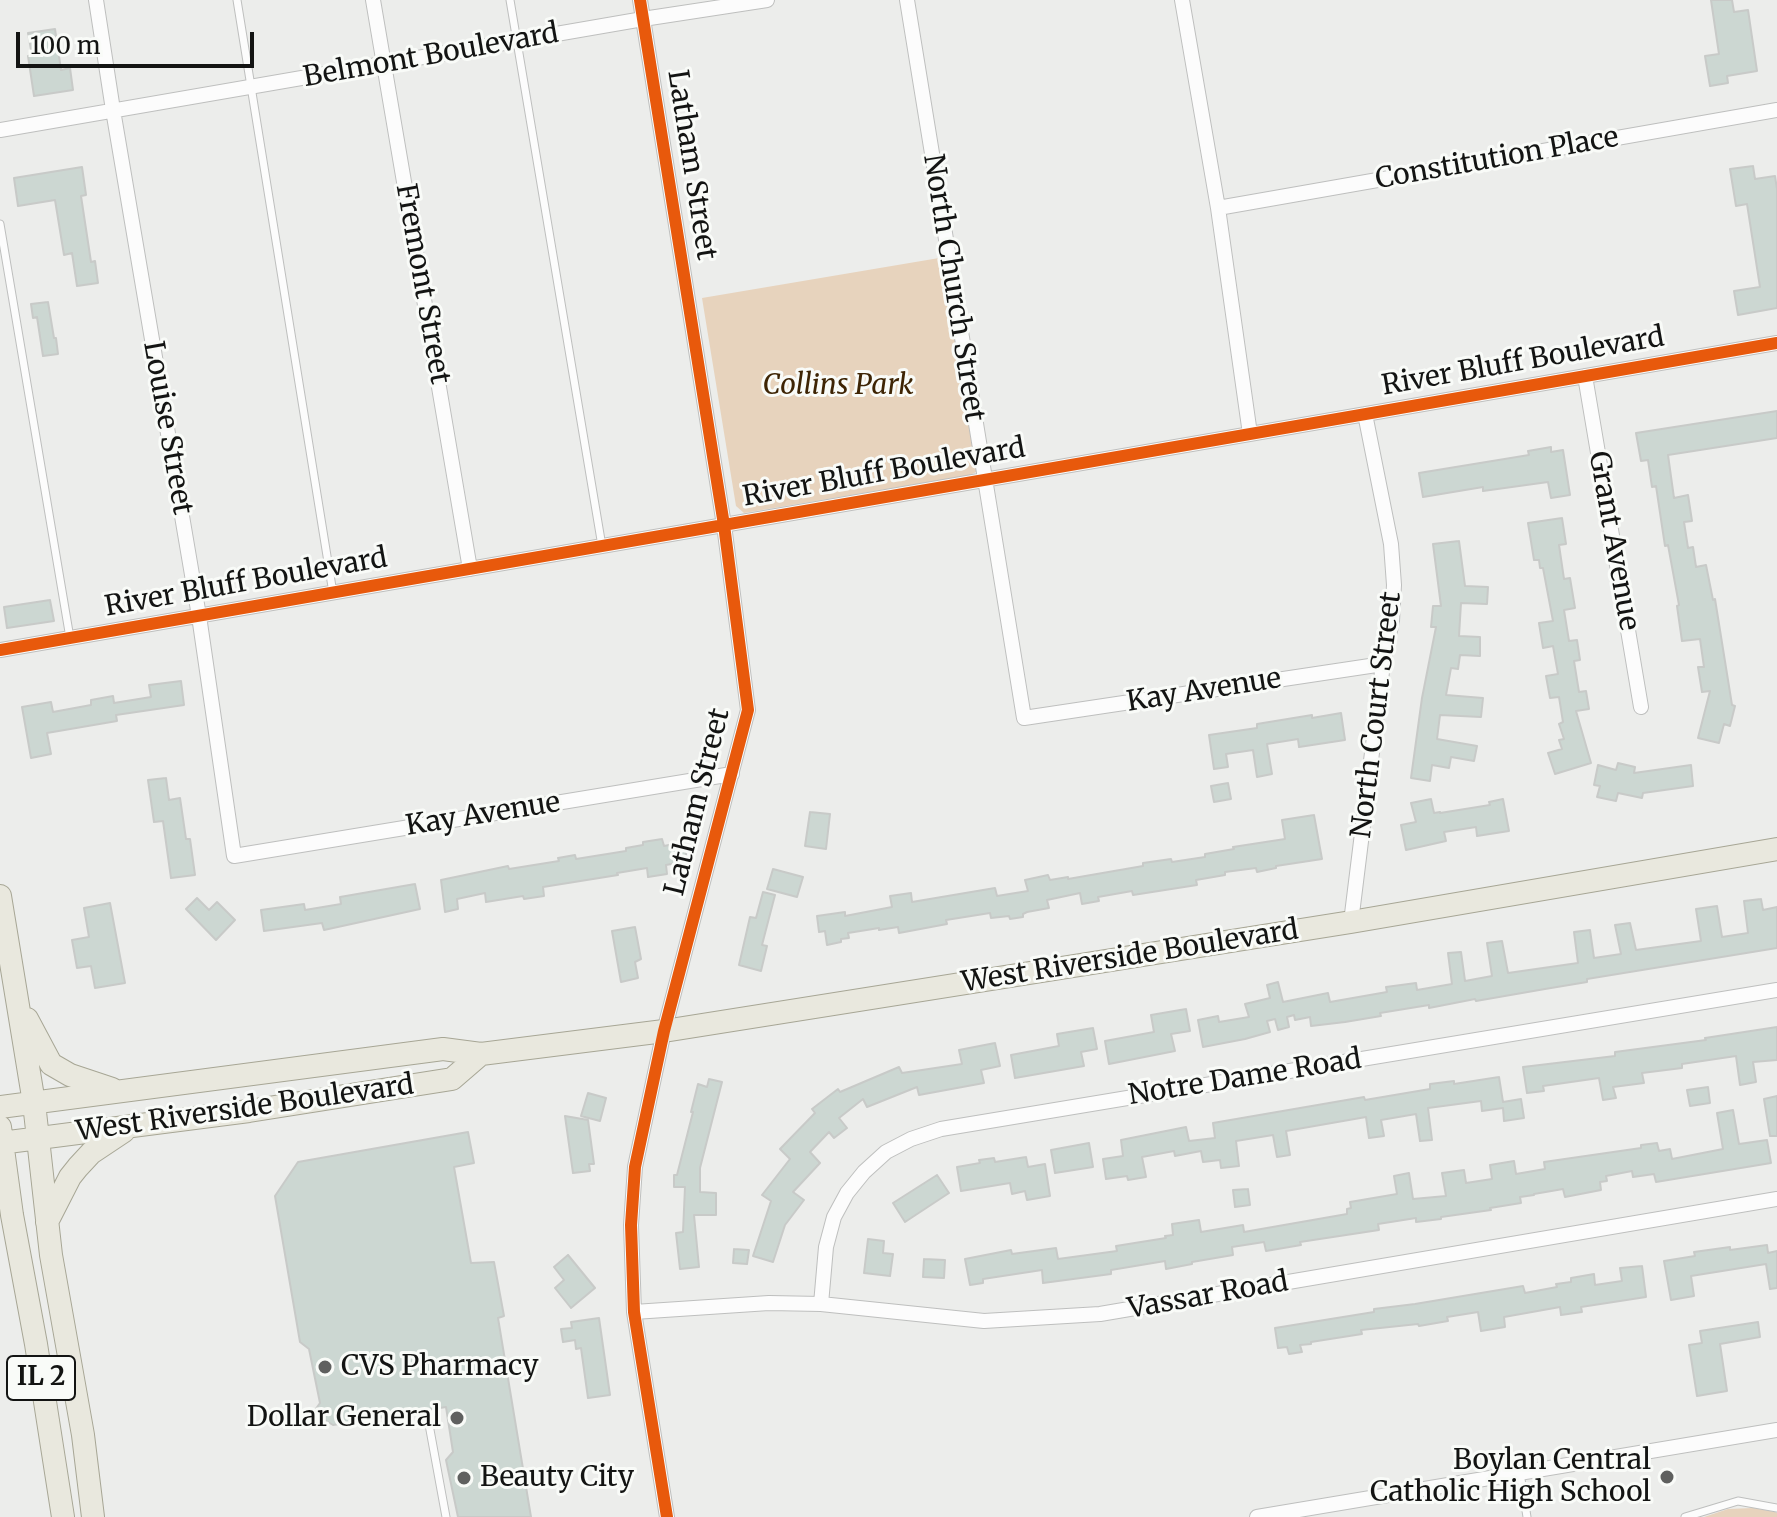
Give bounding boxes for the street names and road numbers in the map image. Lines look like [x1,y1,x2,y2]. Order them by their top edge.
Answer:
street label: Belmont Boulevard [301,17,561,95]
street label: Latham Street [659,68,723,262]
street label: Constitution Place [1373,121,1621,197]
street label: North Church Street [915,152,991,424]
street label: Fremont Street [388,181,456,387]
street label: River Bluff Boulevard [1379,321,1667,403]
street label: Louise Street [135,339,199,517]
street label: River Bluff Boulevard [740,432,1028,514]
street label: Grant Avenue [1581,449,1645,633]
street label: River Bluff Boulevard [102,542,390,624]
street label: North Court Street [1345,590,1409,840]
street label: Kay Avenue [1124,662,1284,720]
street label: Latham Street [659,705,737,899]
street label: Kay Avenue [403,786,563,844]
street label: West Riverside Boulevard [959,914,1301,1000]
street label: Notre Dame Road [1126,1043,1364,1113]
street label: West Riverside Boulevard [74,1069,416,1149]
street label: Vassar Road [1125,1265,1291,1327]
road number: IL 2 [7,1356,75,1400]

